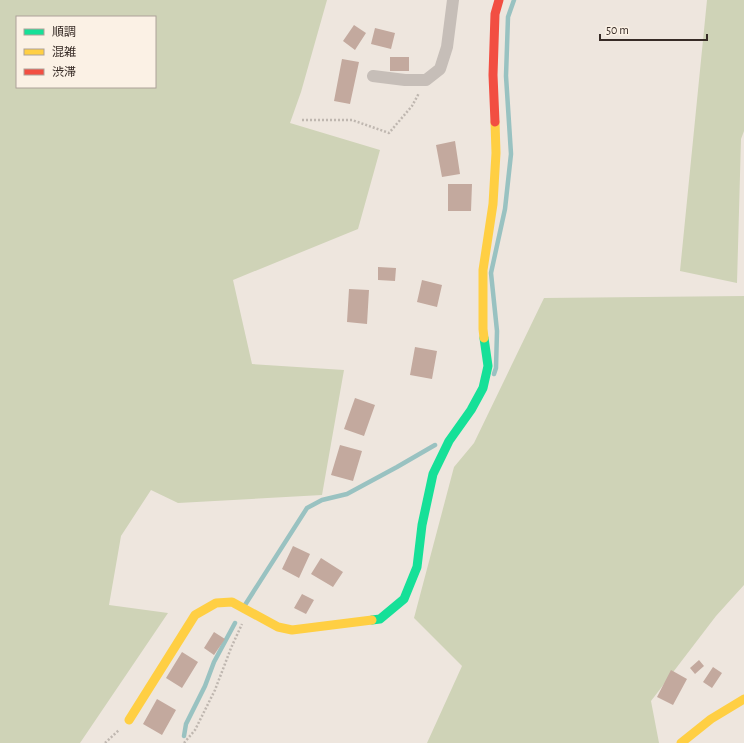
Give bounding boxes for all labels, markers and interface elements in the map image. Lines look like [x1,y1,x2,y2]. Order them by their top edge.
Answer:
legend [16,16,156,88]
scale bar [600,16,707,42]
text: 50 m [606,24,629,36]
text: 順調 [52,26,76,38]
text: 混雑 [52,45,76,58]
text: 渋滞 [52,66,76,78]

